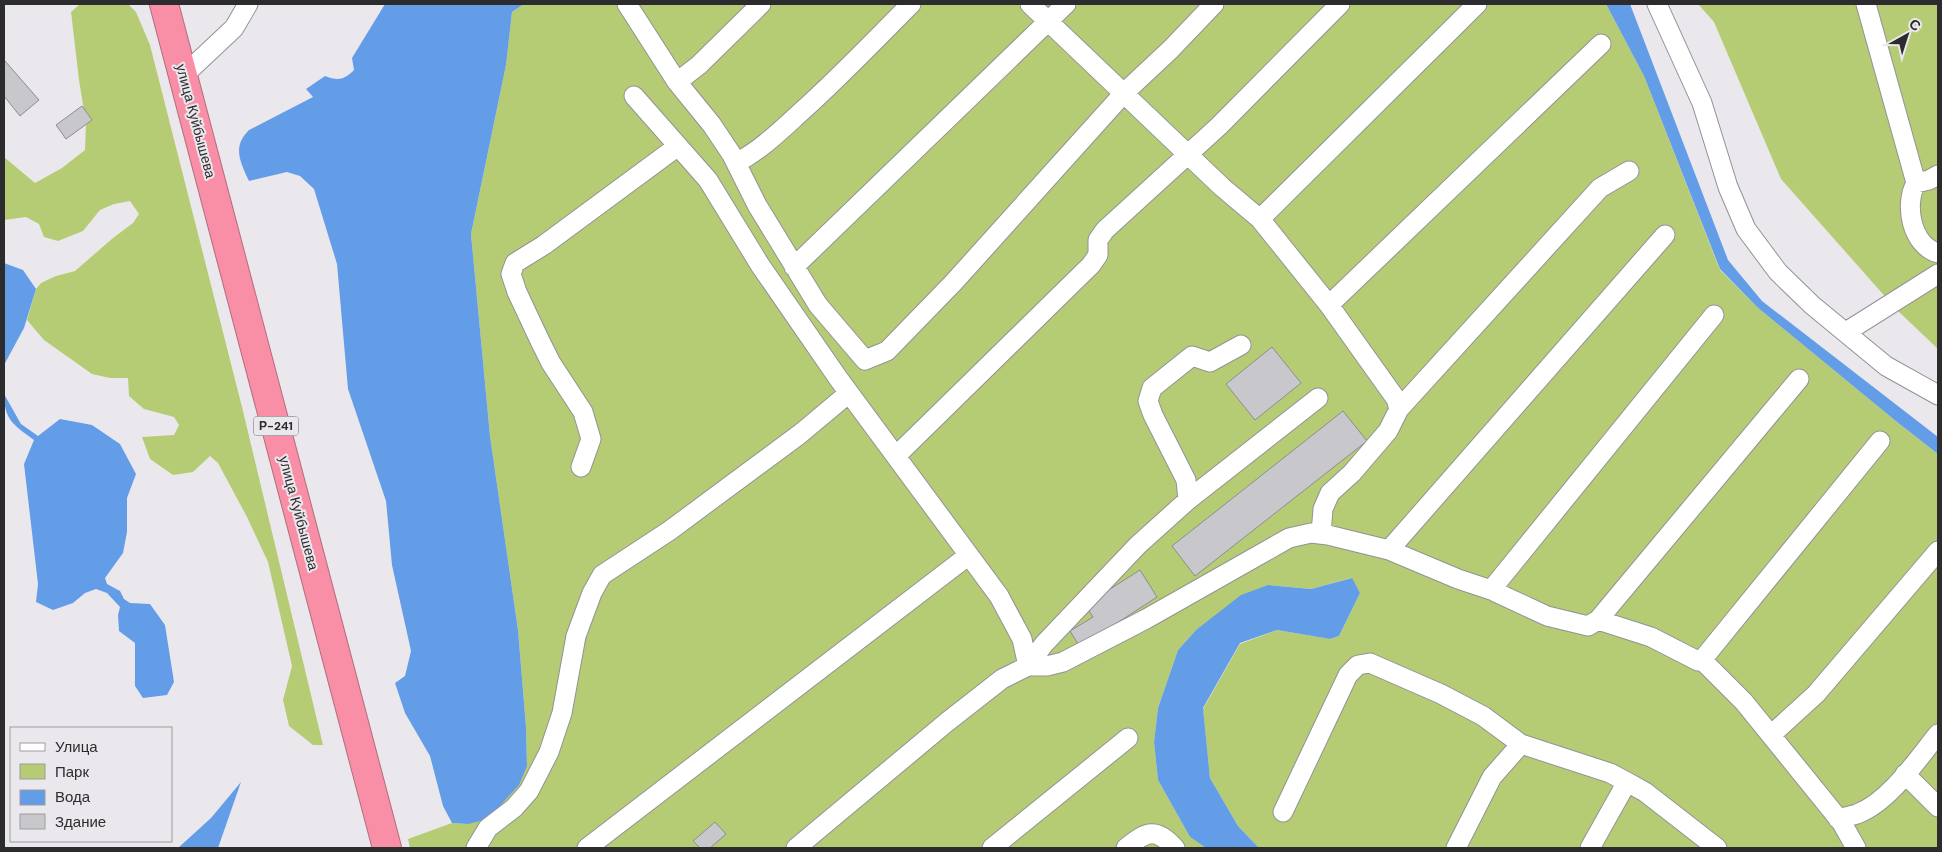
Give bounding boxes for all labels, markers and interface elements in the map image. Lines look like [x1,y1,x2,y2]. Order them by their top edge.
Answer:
north arrow [1882,10,1932,60]
text: С [1906,15,1925,35]
street label: улица Куйбышева [172,62,220,180]
road number: Р-241 [254,416,298,436]
street label: улица Куйбышева [275,454,323,572]
legend [10,727,172,842]
text: Улица [55,737,98,757]
text: Парк [55,762,89,782]
text: Вода [55,787,91,807]
text: Здание [55,812,106,832]

